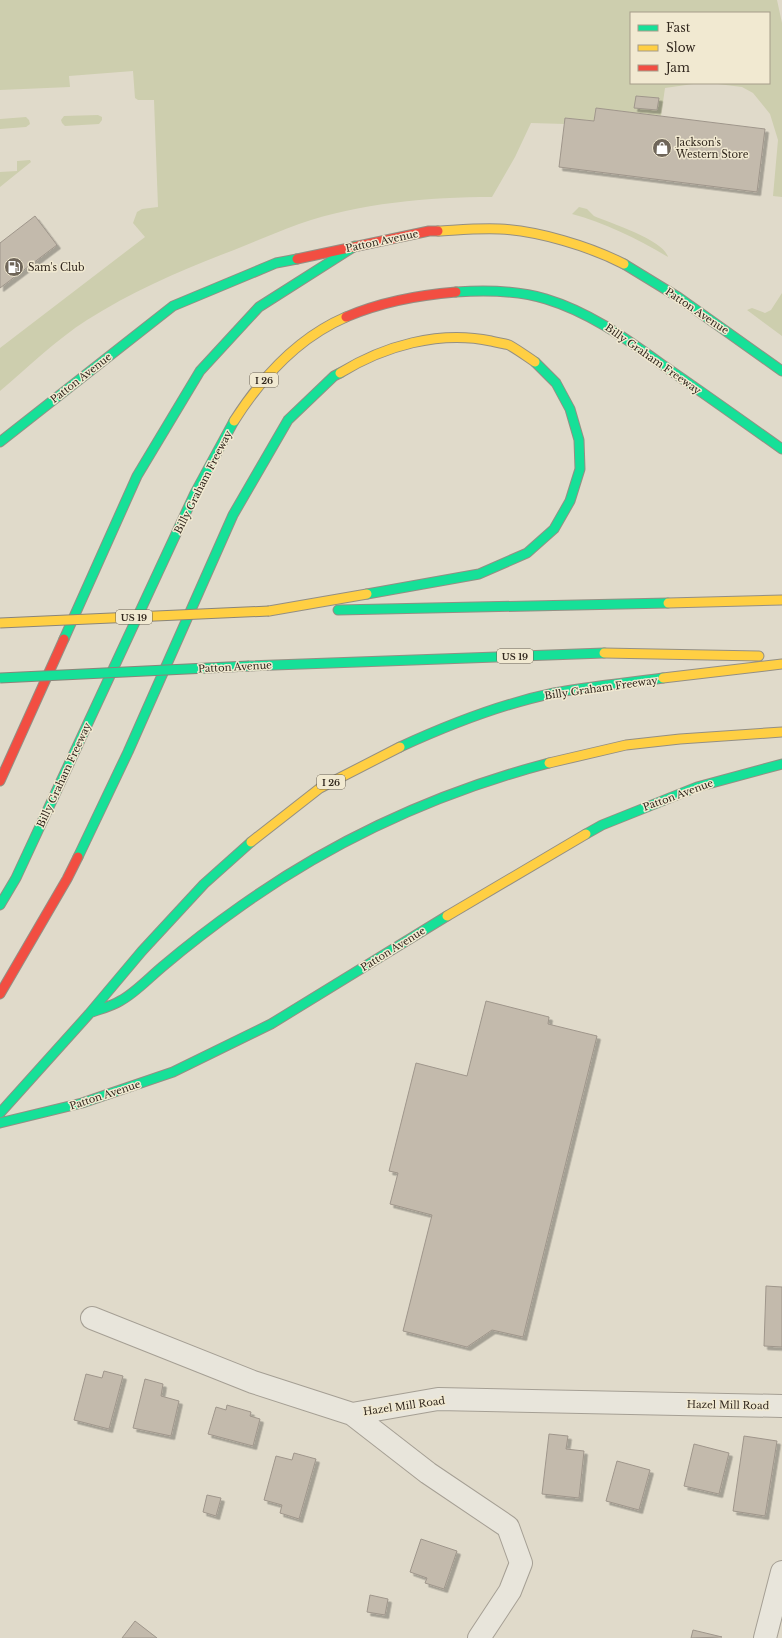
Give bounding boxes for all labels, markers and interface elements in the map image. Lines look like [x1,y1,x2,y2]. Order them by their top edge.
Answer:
legend [630,12,770,84]
text: Fast [666,20,691,35]
text: Slow [666,40,696,55]
text: Jam [664,60,690,75]
place label: Jackson's Western Store [674,136,749,161]
shop icon: Jackson's Western Store [651,137,673,159]
street label: Patton Avenue [345,227,420,255]
fuel station icon: Sam's Club [3,256,25,278]
place label: Sam's Club [28,261,85,274]
street label: Patton Avenue [663,285,731,337]
street label: Billy Graham Freeway [602,321,704,397]
street label: Patton Avenue [48,350,114,406]
road number: I 26 [250,373,278,387]
street label: Billy Graham Freeway [171,428,235,536]
road number: US 19 [116,610,152,624]
road number: US 19 [497,649,533,663]
street label: Patton Avenue [198,659,272,675]
street label: Billy Graham Freeway [544,674,659,702]
street label: Billy Graham Freeway [34,720,94,830]
road number: I 26 [317,775,345,789]
street label: Patton Avenue [641,776,715,814]
street label: Patton Avenue [358,924,428,974]
street label: Patton Avenue [68,1077,142,1113]
street label: Hazel Mill Road [362,1394,446,1418]
street label: Hazel Mill Road [687,1398,770,1412]

